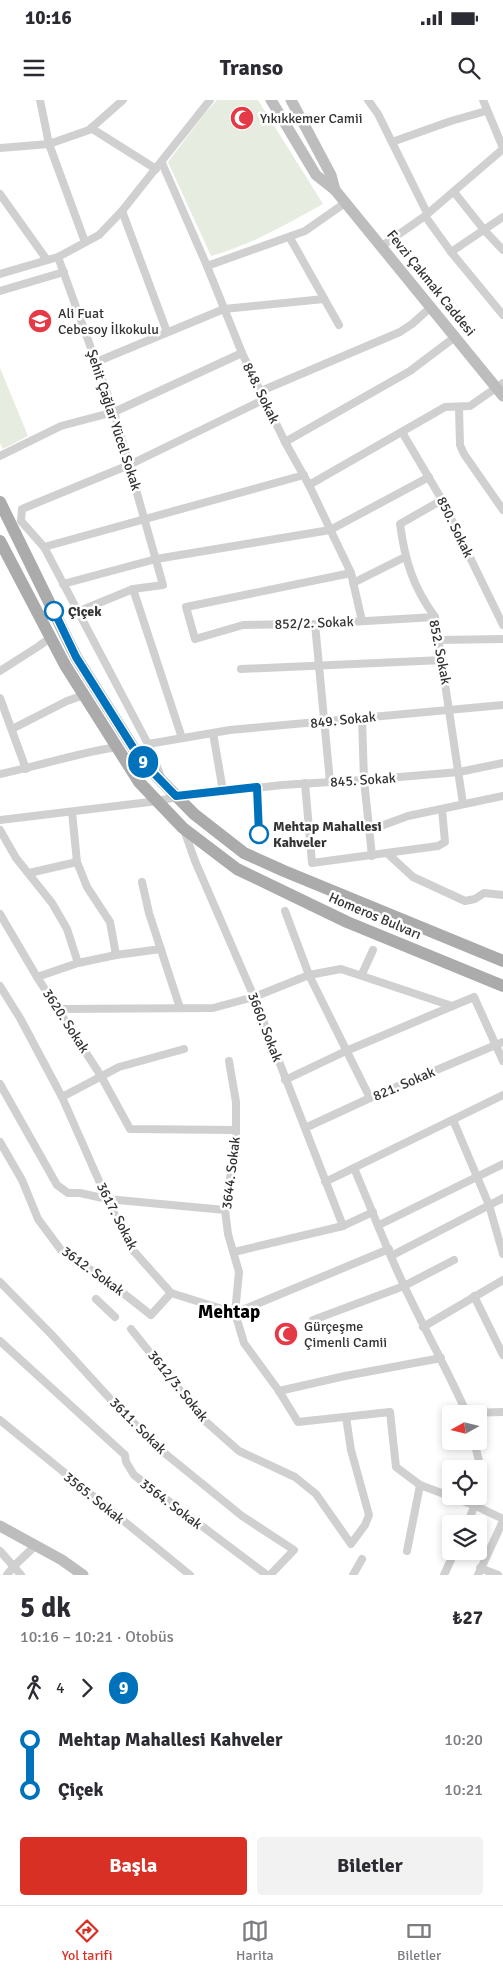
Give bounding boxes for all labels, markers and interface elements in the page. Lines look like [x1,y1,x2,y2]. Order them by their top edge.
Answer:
text: 10:16 [25,6,72,30]
icon: menu [20,54,48,82]
text: Transo [220,54,283,81]
icon: search [455,54,483,82]
mosque icon: Yıkıkkemer Camii [229,105,255,131]
place label: Yıkıkkemer Camii [260,110,363,127]
street label: Fevzi Çakmak Caddesi [383,227,479,339]
place label: Ali Fuat Cebesoy İlkokulu [58,305,159,338]
school or university icon: Ali Fuat Cebesoy İlkokulu [27,308,53,334]
street label: Şehit Çağlar Yücel Sokak [83,347,145,493]
street label: 848. Sokak [239,360,283,426]
street label: 850. Sokak [433,494,477,560]
marker: Çiçek [44,601,64,621]
place label: Çiçek [68,603,102,620]
street label: 852/2. Sokak [274,613,354,633]
street label: 852. Sokak [425,618,455,686]
street label: 849. Sokak [309,708,377,732]
line badge: 9 [127,746,159,778]
text: 9 [138,751,148,773]
street label: 845. Sokak [330,769,396,791]
place label: Mehtap Mahallesi Kahveler [273,818,382,851]
marker: Mehtap Mahallesi Kahveler [249,824,269,844]
street label: Homeros Bulvarı [326,889,424,943]
street label: 3620. Sokak [39,986,93,1056]
street label: 3660. Sokak [244,990,286,1064]
street label: 821. Sokak [370,1063,438,1105]
street label: 3644. Sokak [218,1136,244,1210]
street label: 3617. Sokak [93,1180,141,1252]
street label: 3612. Sokak [58,1243,128,1299]
district label: Mehtap [198,1300,260,1324]
place label: Gürçeşme Çimenli Camii [304,1318,387,1351]
mosque icon: Gürçeşme Çimenli Camii [273,1321,299,1347]
street label: 3612/3. Sokak [144,1347,212,1425]
street label: 3611. Sokak [106,1394,170,1458]
north arrow [442,1405,488,1450]
map controls [442,1405,487,1560]
button: locate [442,1460,487,1505]
street label: 3565. Sokak [60,1468,128,1528]
street label: 3564. Sokak [137,1475,205,1533]
button: layers [442,1515,487,1560]
text: 5 dk [20,1591,71,1625]
text: ₺27 [452,1606,483,1630]
text: 10:16 – 10:21 · Otobüs [20,1627,174,1647]
icon: walk [20,1674,48,1702]
icon: forward [73,1674,101,1702]
text: 9 [119,1677,128,1699]
text: 4 [56,1678,65,1698]
text: Mehtap Mahallesi Kahveler [58,1728,283,1752]
text: 10:20 [444,1730,483,1750]
text: Çiçek [58,1778,103,1802]
text: 10:21 [444,1780,483,1800]
button: Başla [20,1837,247,1895]
button: Biletler [257,1837,483,1895]
tab: Yol tarifi [62,1917,113,1964]
tab: Harita [236,1917,274,1964]
tab: Biletler [397,1917,441,1964]

